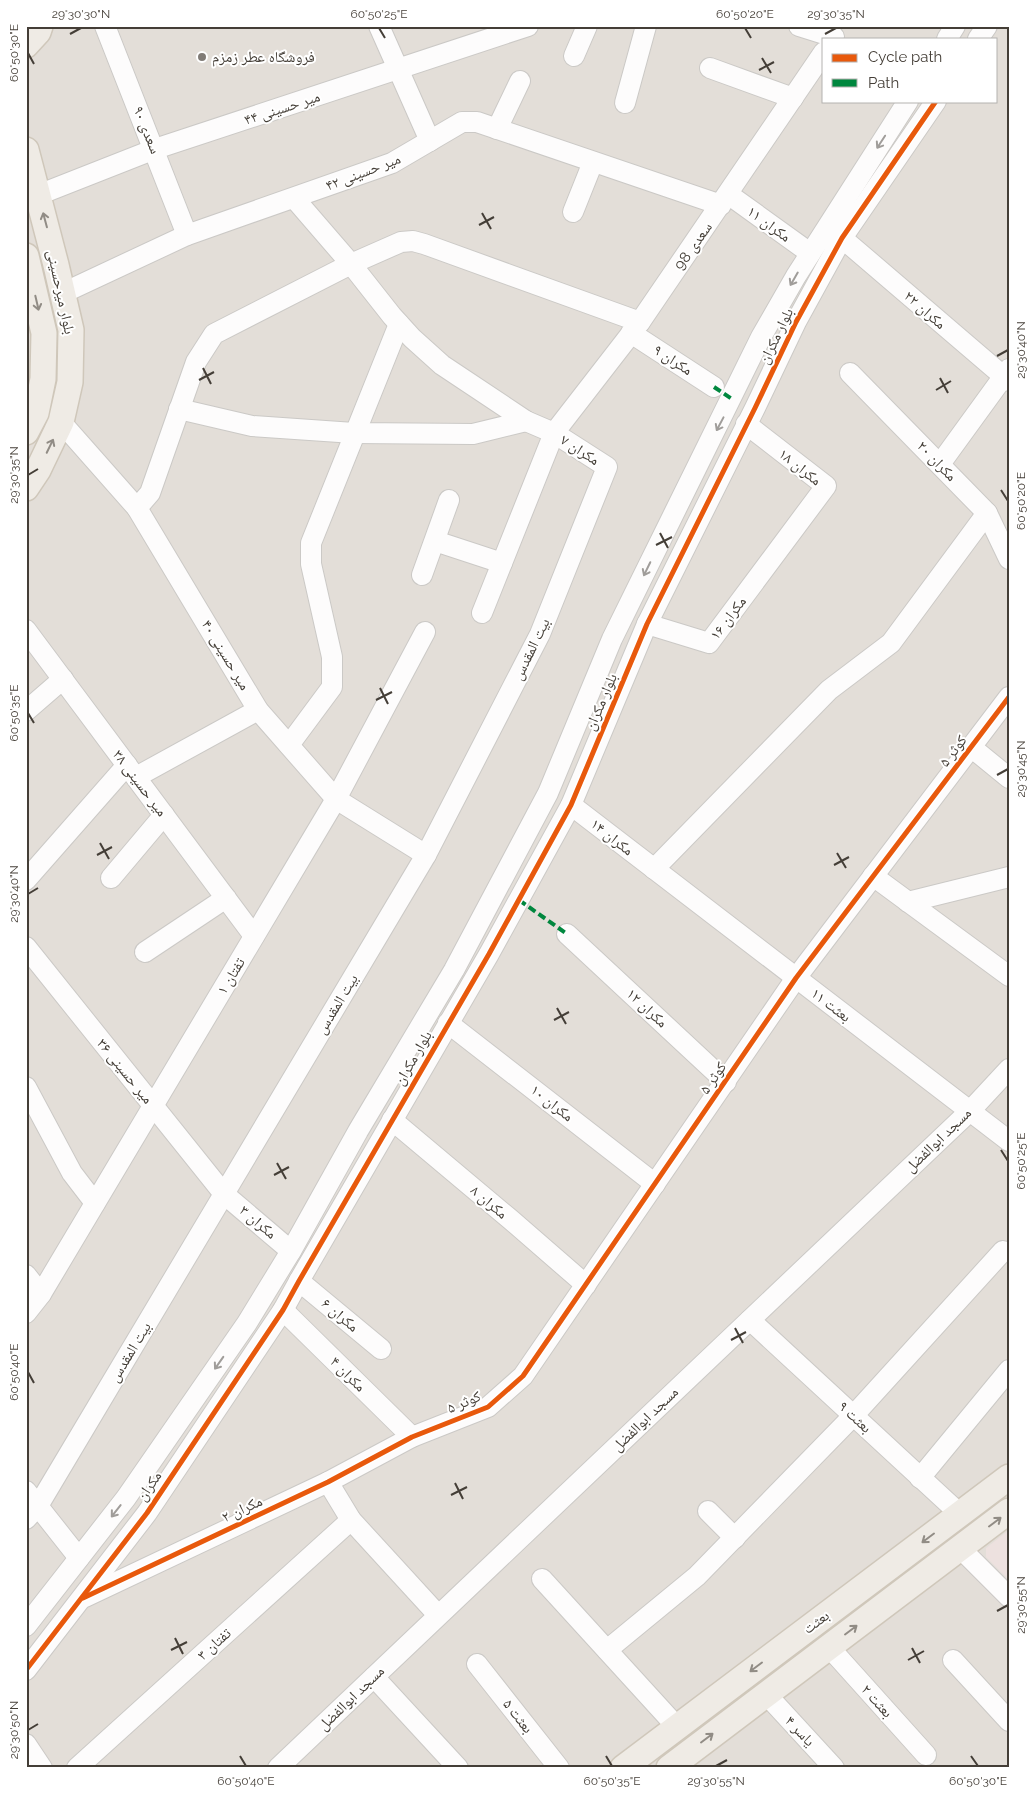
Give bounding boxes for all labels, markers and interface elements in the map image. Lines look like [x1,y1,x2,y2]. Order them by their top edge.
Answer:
text: 29°30'30"N [52,7,110,21]
text: 60°50'25"E [350,7,408,21]
text: 60°50'20"E [716,7,774,21]
text: 29°30'35"N [807,7,865,21]
text: 60°50'30"E [7,24,21,82]
legend [822,38,998,102]
place label: فروشگاه عطر زمزم [212,48,315,67]
text: Cycle path [868,48,942,66]
marker: فروشگاه عطر زمزم [196,51,208,63]
text: Path [868,74,899,92]
street label: میر حسینی ۴۴ [242,87,323,130]
street label: سعدی ۹۰ [128,104,165,157]
one-way arrow [876,135,886,149]
street label: میر حسینی ۴۲ [323,149,404,195]
street label: مکران ۱۱ [743,202,794,247]
one-way arrow [39,212,49,228]
street label: سعدی 98 [670,219,717,274]
street label: بلوار میرحسینی [42,248,79,336]
one-way arrow [789,272,799,287]
street label: مکران ۲۲ [900,287,950,334]
one-way arrow [33,295,43,311]
street label: بلوار مکران [755,305,798,367]
text: 29°30'40"N [1014,321,1028,379]
street label: مکران ۹ [650,341,696,380]
one-way arrow [714,416,724,430]
street label: مکران ۷ [557,431,603,470]
street label: مکران ۲۰ [913,437,961,486]
one-way arrow [45,438,55,453]
street label: مکران ۱۸ [774,445,825,490]
text: 29°30'35"N [7,446,21,504]
text: 60°50'20"E [1014,472,1028,530]
one-way arrow [642,561,651,576]
street label: مکران ۱۶ [706,593,751,644]
street label: بیت المقدس [508,615,555,683]
street label: میر حسینی ۴۰ [197,616,254,694]
street label: بلوار مکران [581,671,622,734]
text: 60°50'35"E [7,684,21,742]
street label: کوثر ۵ [935,732,971,770]
text: 29°30'45"N [1014,741,1028,797]
street label: میر حسینی ۳۸ [108,746,171,821]
street label: مکران ۱۴ [586,815,637,860]
text: 29°30'40"N [7,865,21,923]
street label: تفتان ۱ [213,954,250,998]
street label: بیت المقدس [312,971,363,1038]
street label: بعثت ۱۱ [807,984,855,1026]
street label: مکران ۱۲ [622,985,671,1032]
street label: بلوار مکران [390,1027,437,1089]
street label: میر حسینی ۳۶ [92,1035,157,1108]
street label: کوثر ۵ [696,1058,730,1098]
street label: مکران ۱۰ [526,1081,577,1126]
street label: مسجد ابوالفضل [901,1104,976,1177]
text: 60°50'25"E [1014,1132,1028,1190]
street label: مکران ۸ [466,1181,511,1223]
street label: مکران ۳ [235,1201,280,1243]
street label: مکران ۶ [317,1294,362,1336]
street label: بیت المقدس [105,1319,156,1386]
text: 60°50'40"E [7,1343,21,1401]
street label: مکران ۴ [326,1353,370,1396]
one-way arrow [214,1356,224,1370]
street label: مسجد ابوالفضل [608,1383,683,1456]
street label: کوثر ۵ [444,1387,484,1417]
street label: بعثت ۹ [835,1397,875,1437]
street label: مکران [133,1468,166,1505]
street label: مکران ۲ [219,1492,266,1527]
one-way arrow [110,1504,121,1517]
one-way arrow [988,1516,1001,1527]
one-way arrow [921,1533,935,1543]
text: 29°30'55"N [1014,1576,1028,1634]
street label: بعثت [799,1606,833,1638]
street label: تفتان ۳ [193,1624,236,1665]
one-way arrow [844,1625,858,1635]
street label: مسجد ابوالفضل [314,1662,389,1735]
one-way arrow [750,1662,763,1673]
street label: بعثت ۲ [857,1681,897,1721]
street label: بعثت ۵ [499,1695,537,1737]
text: 29°30'50"N [7,1701,21,1759]
street label: یاسر ۴ [781,1712,819,1750]
one-way arrow [701,1733,714,1744]
text: 60°50'40"E [217,1774,275,1788]
text: 60°50'35"E [583,1774,641,1788]
text: 29°30'55"N [687,1774,745,1788]
text: 60°50'30"E [949,1774,1007,1788]

